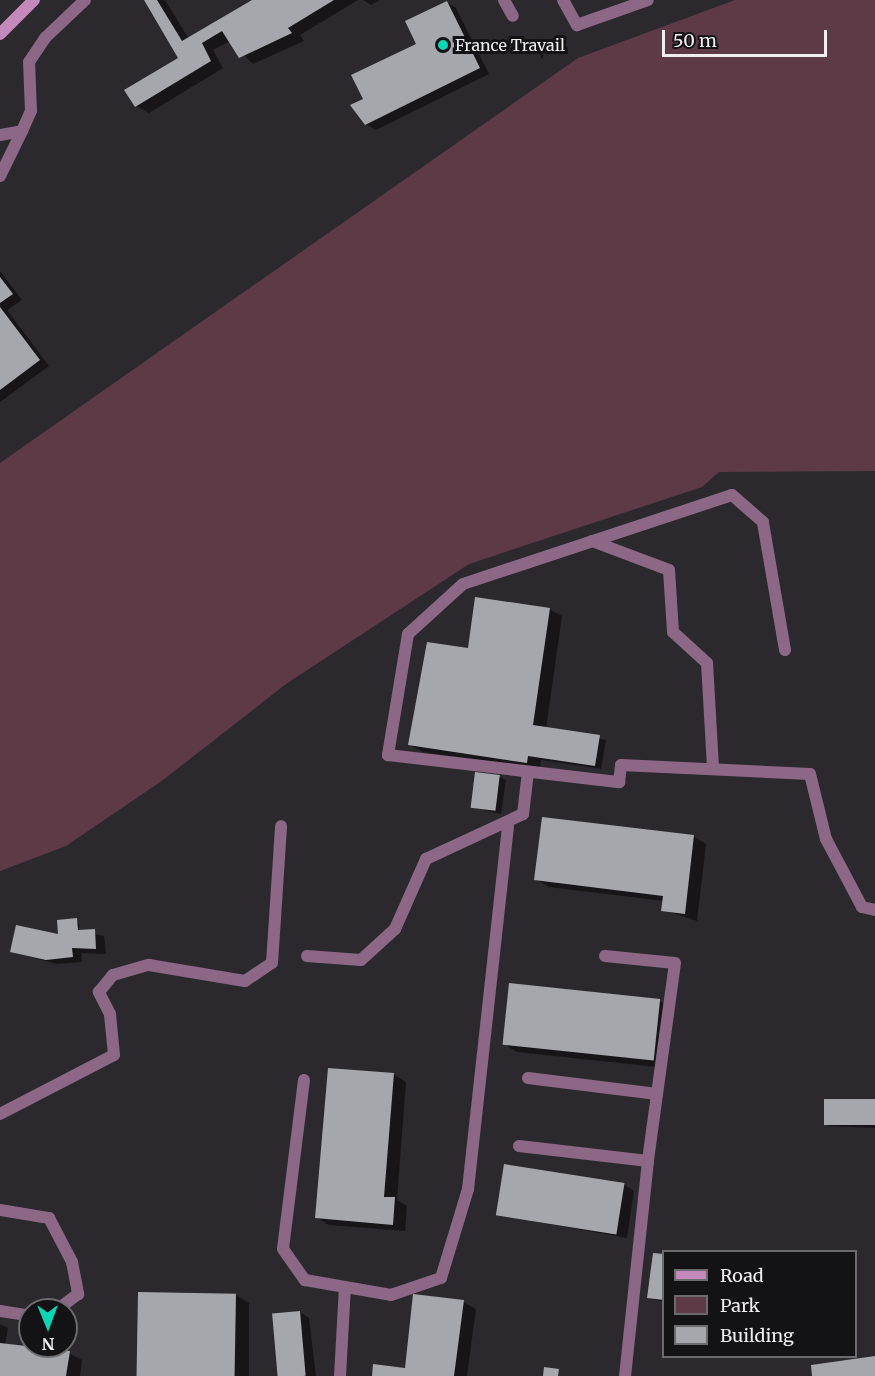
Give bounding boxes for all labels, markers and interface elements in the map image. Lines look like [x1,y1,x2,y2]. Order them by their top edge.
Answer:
scale bar [665,18,830,56]
text: 50 m [673,29,717,52]
place label: France Travail [455,35,565,55]
marker: France Travail [436,38,450,52]
legend [662,1250,857,1358]
text: Road [720,1264,764,1287]
text: Park [720,1294,760,1317]
north arrow [18,1298,78,1358]
text: Building [720,1324,794,1347]
text: N [42,1334,55,1354]

